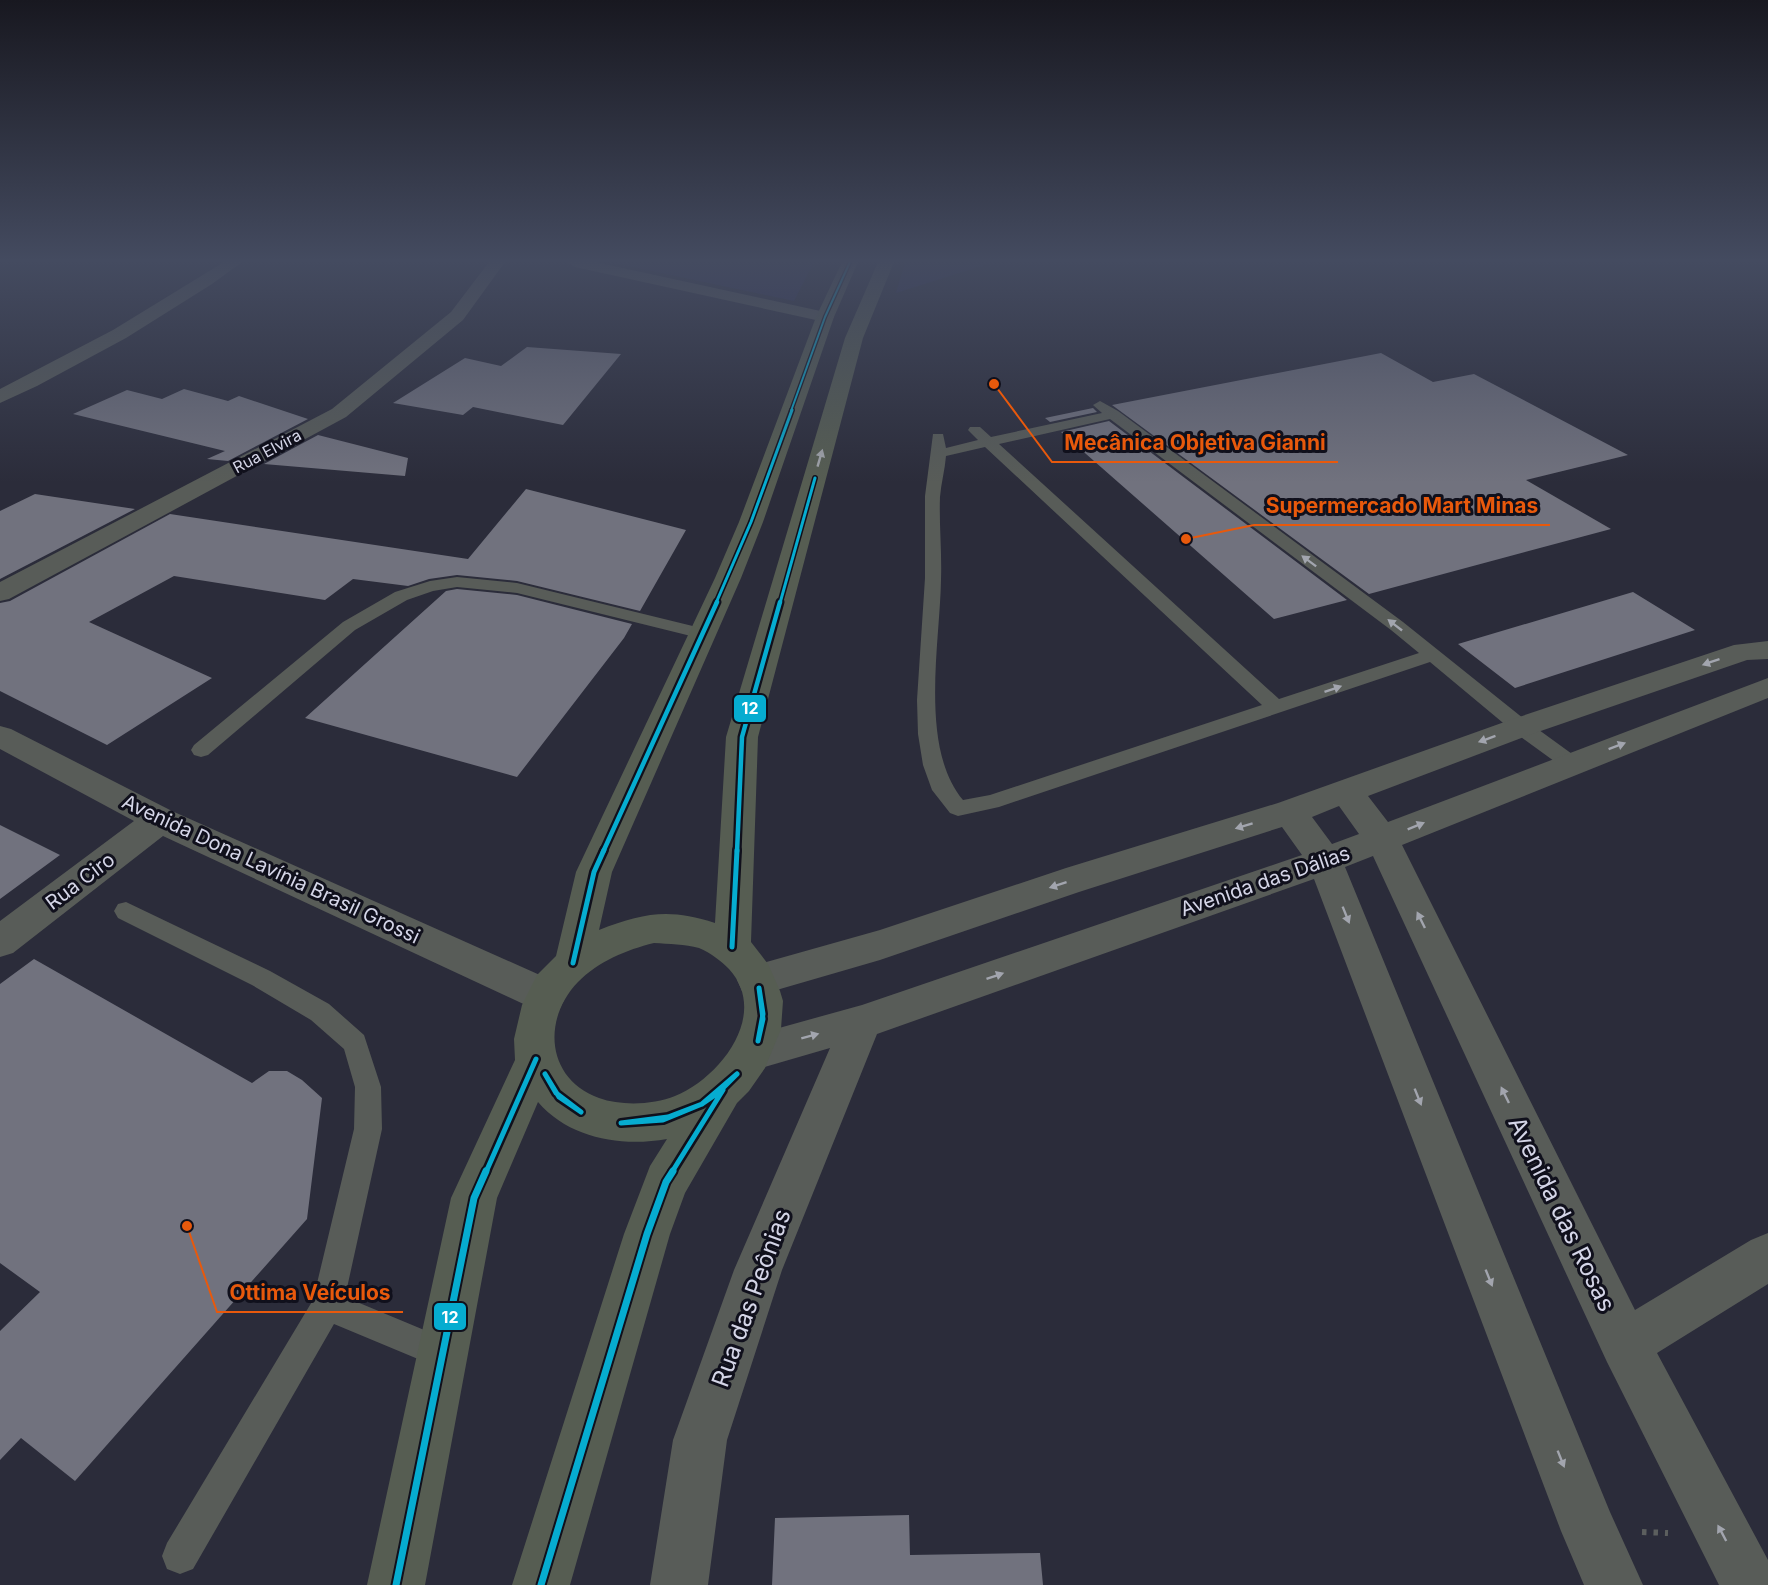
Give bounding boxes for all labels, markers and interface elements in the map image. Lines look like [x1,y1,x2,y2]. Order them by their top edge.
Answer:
callout: Mecânica Objetiva Gianni [1052,423,1338,462]
street label: Rua Elvira [229,425,305,477]
text: Mecânica Objetiva Gianni [1064,430,1326,455]
one-way arrow [816,449,825,467]
callout: Supermercado Mart Minas [1254,486,1550,525]
text: Supermercado Mart Minas [1266,493,1538,518]
one-way arrow [1302,556,1317,568]
one-way arrow [1387,620,1402,632]
one-way arrow [1702,658,1720,668]
one-way arrow [1324,684,1342,694]
line badge: 12 [733,694,767,723]
text: 12 [742,698,758,718]
one-way arrow [1478,734,1496,744]
one-way arrow [1608,741,1626,751]
street label: Avenida Dona Lavínia Brasil Grossi [118,789,424,949]
one-way arrow [1408,821,1426,831]
one-way arrow [1235,822,1253,831]
street label: Avenida das Dálias [1177,841,1353,921]
street label: Rua Ciro [41,847,119,915]
one-way arrow [1049,880,1067,890]
one-way arrow [1342,906,1351,924]
one-way arrow [1416,911,1425,928]
one-way arrow [986,970,1004,980]
one-way arrow [801,1031,819,1041]
one-way arrow [1501,1087,1510,1104]
one-way arrow [1413,1088,1423,1106]
street label: Avenida das Rosas [1502,1112,1622,1316]
street label: Rua das Peônias [705,1205,797,1391]
one-way arrow [1485,1269,1495,1287]
callout: Ottima Veículos [217,1273,403,1312]
text: Ottima Veículos [229,1280,391,1305]
line badge: 12 [433,1302,467,1331]
text: 12 [442,1307,458,1327]
one-way arrow [1556,1451,1566,1469]
one-way arrow [1718,1525,1727,1542]

